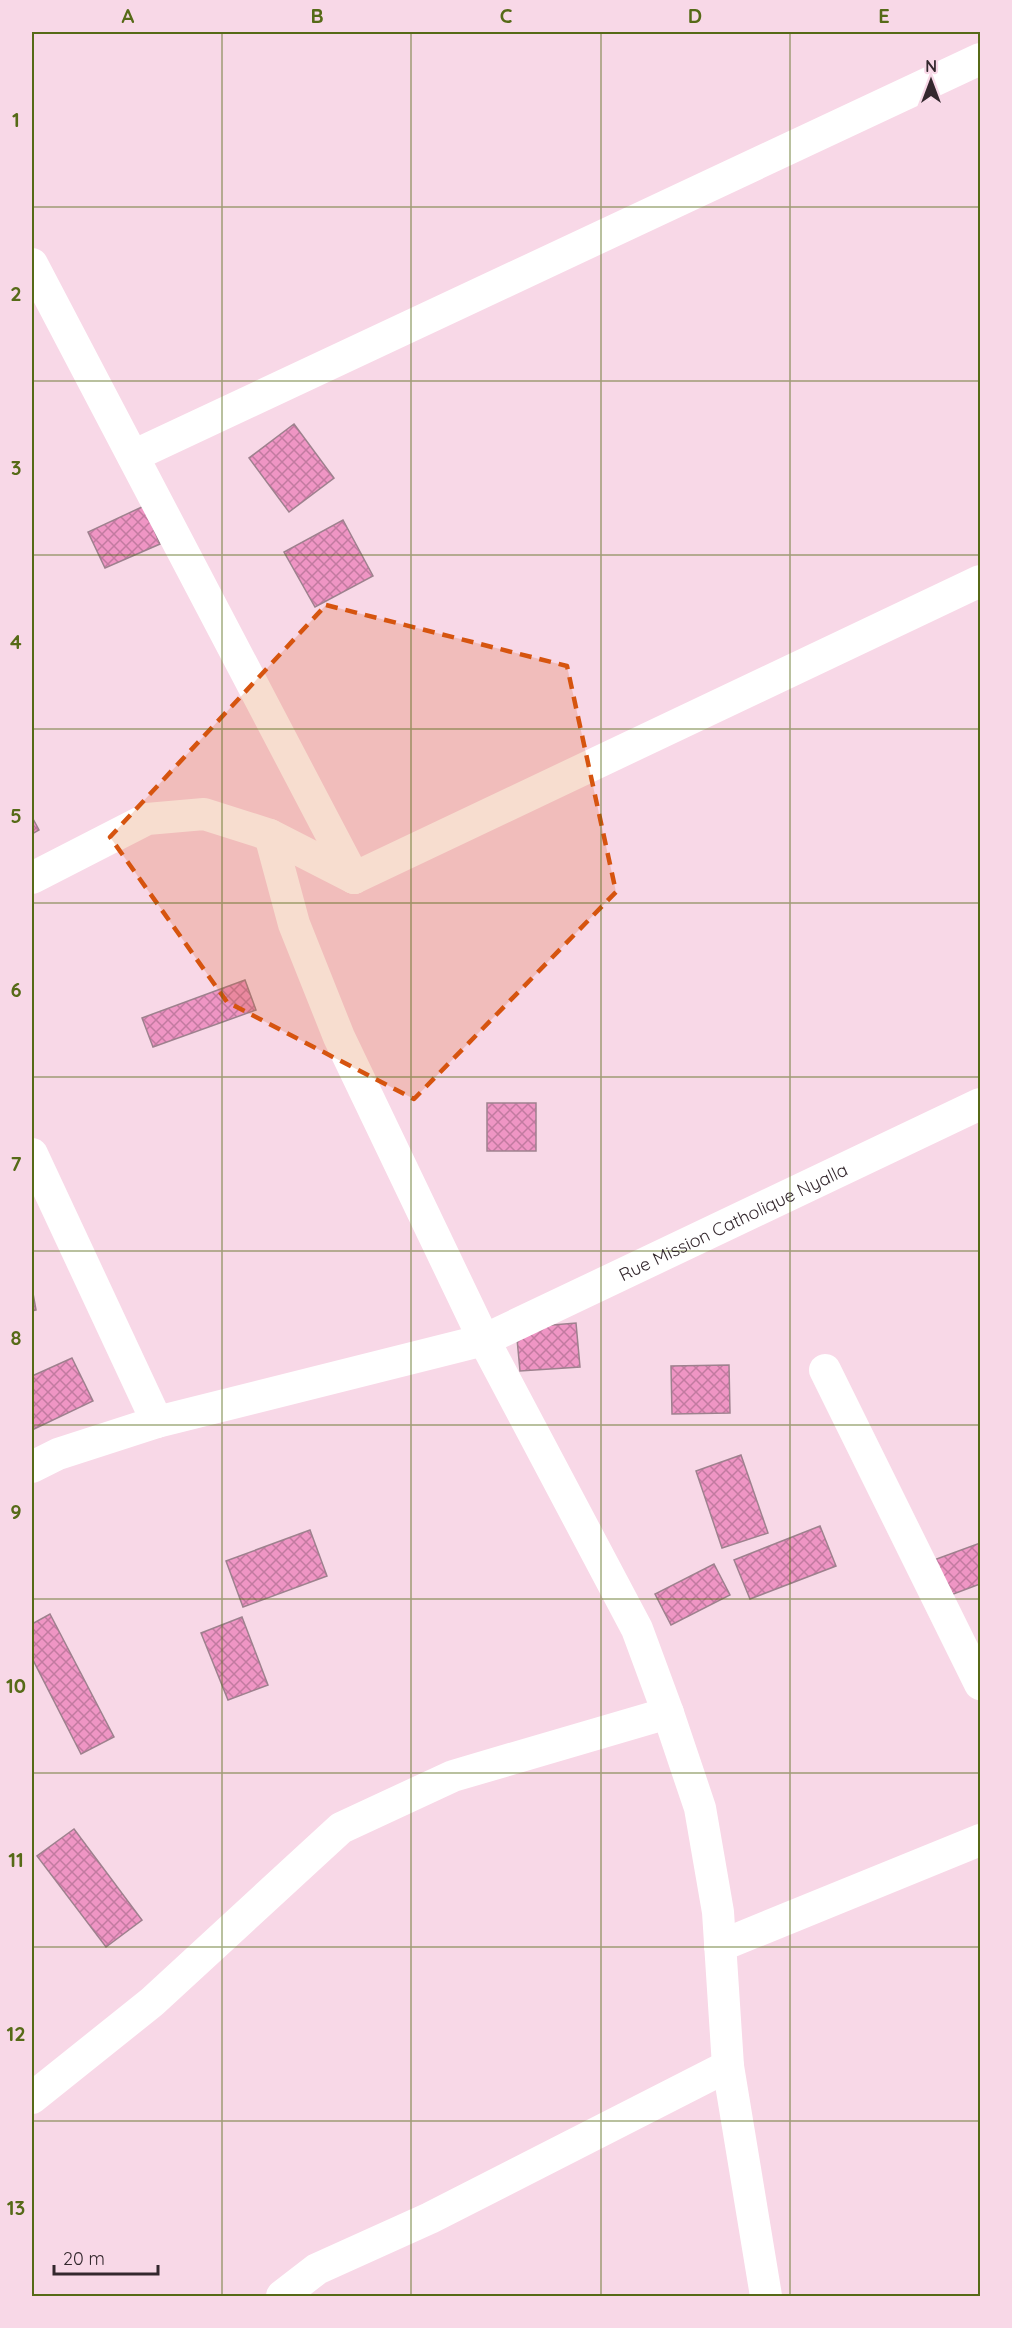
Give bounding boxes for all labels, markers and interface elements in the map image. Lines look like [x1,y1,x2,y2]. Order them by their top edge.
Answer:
text: A [122,3,135,28]
text: B [310,3,324,28]
text: C [500,3,513,28]
text: D [688,3,702,28]
text: E [878,3,890,28]
north arrow [901,51,961,111]
text: N [925,56,937,76]
text: 1 [12,107,20,132]
text: 2 [10,281,22,306]
text: 3 [11,455,21,480]
text: 4 [10,629,22,654]
text: 5 [10,803,22,828]
text: 6 [10,977,22,1002]
text: 7 [11,1151,22,1176]
street label: Rue Mission Catholique Nyalla [615,1157,851,1286]
text: 8 [11,1325,22,1350]
text: 9 [10,1499,22,1524]
text: 10 [6,1673,26,1698]
text: 11 [8,1847,24,1872]
text: 12 [6,2021,26,2046]
text: 13 [7,2195,25,2220]
scale bar [54,2238,158,2276]
text: 20 m [63,2247,105,2270]

